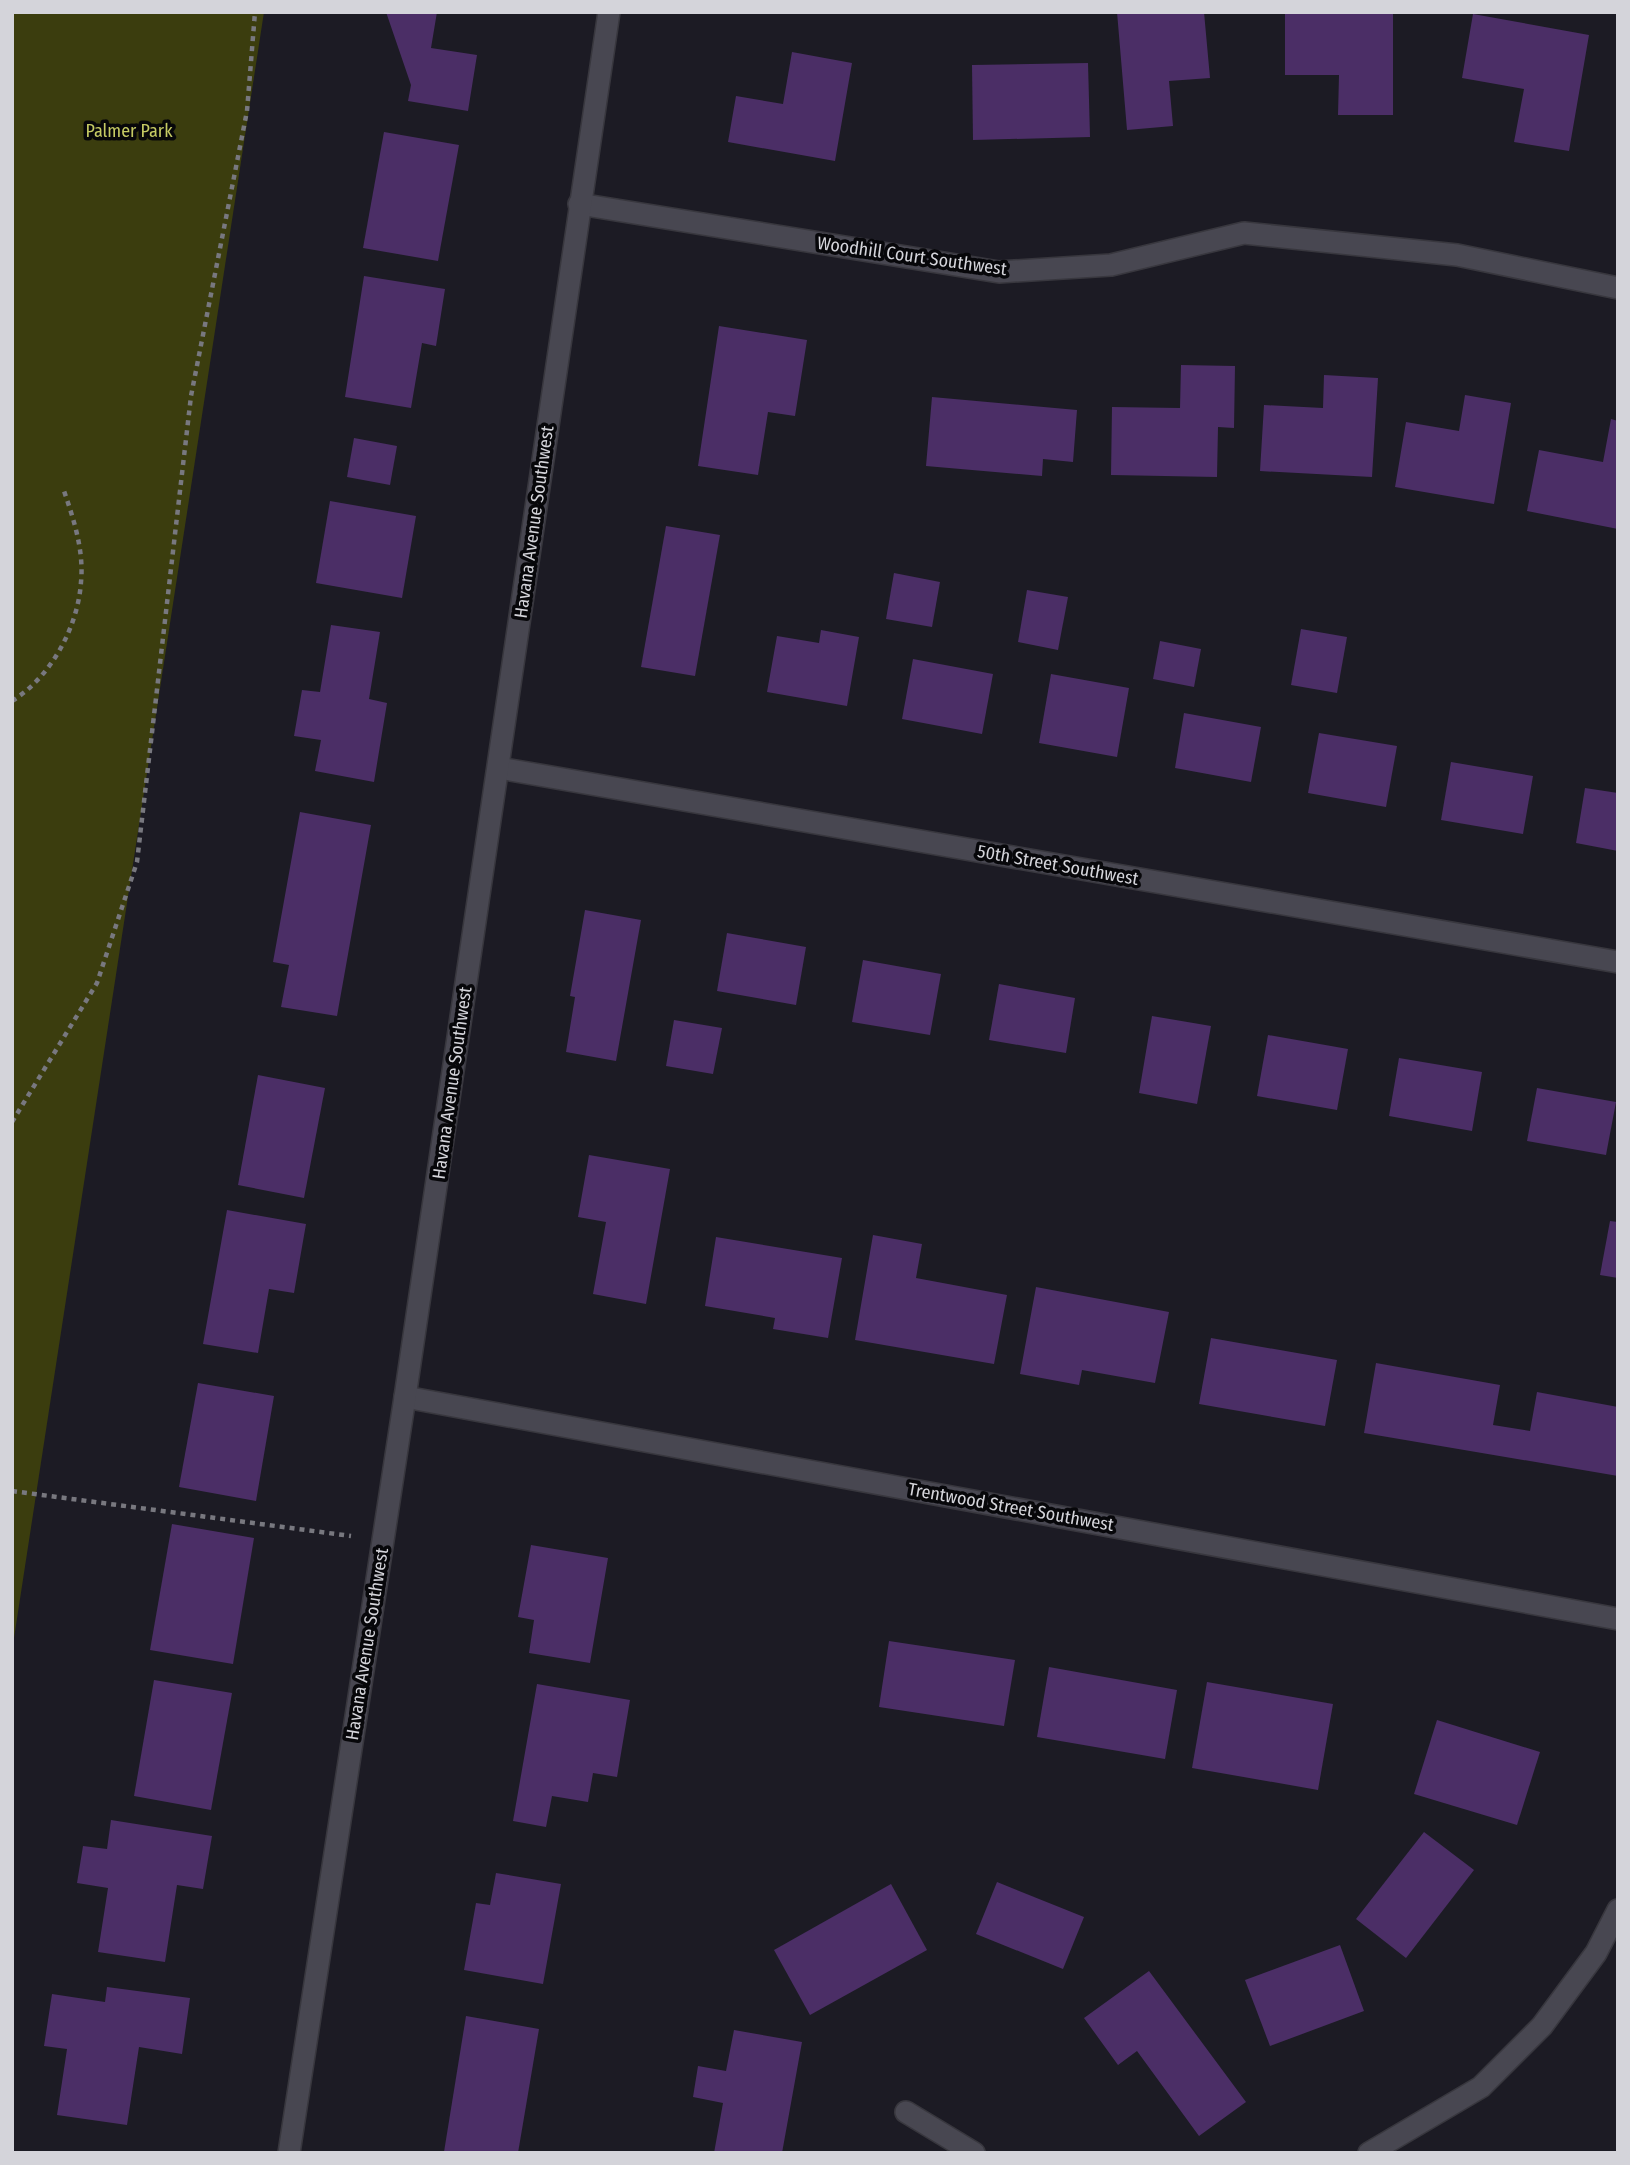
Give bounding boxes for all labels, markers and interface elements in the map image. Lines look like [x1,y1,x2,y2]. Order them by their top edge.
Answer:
park label: Palmer Park [85,120,173,142]
street label: Woodhill Court Southwest [816,232,1008,280]
street label: Havana Avenue Southwest [510,424,558,620]
street label: 50th Street Southwest [976,840,1140,890]
street label: Havana Avenue Southwest [428,985,476,1181]
street label: Trentwood Street Southwest [906,1478,1116,1536]
street label: Havana Avenue Southwest [341,1546,393,1742]

